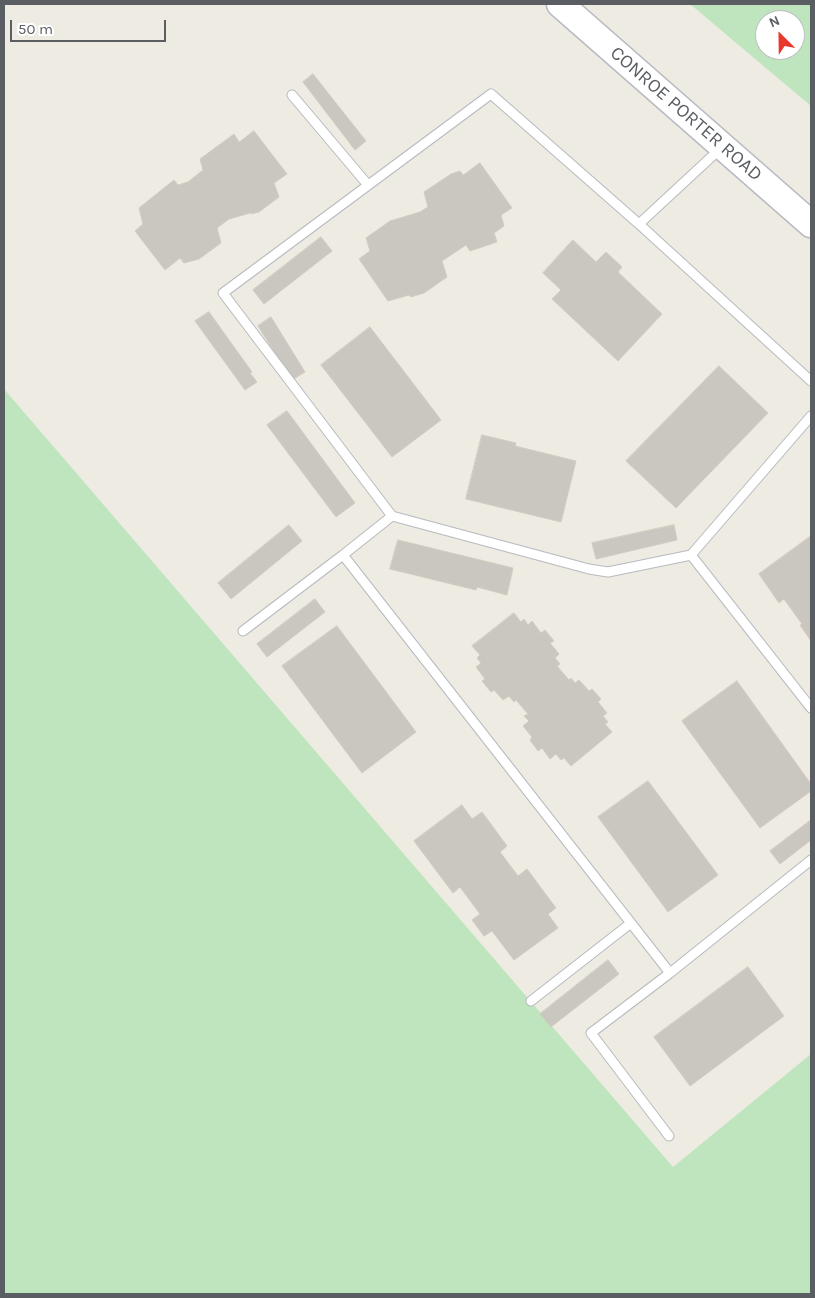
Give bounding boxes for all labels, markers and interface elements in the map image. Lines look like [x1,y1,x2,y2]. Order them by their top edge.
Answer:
scale bar [12,10,169,42]
north arrow [755,10,805,60]
text: N [766,12,782,31]
text: 50 m [18,20,53,38]
street label: CONROE PORTER ROAD [605,42,767,186]

